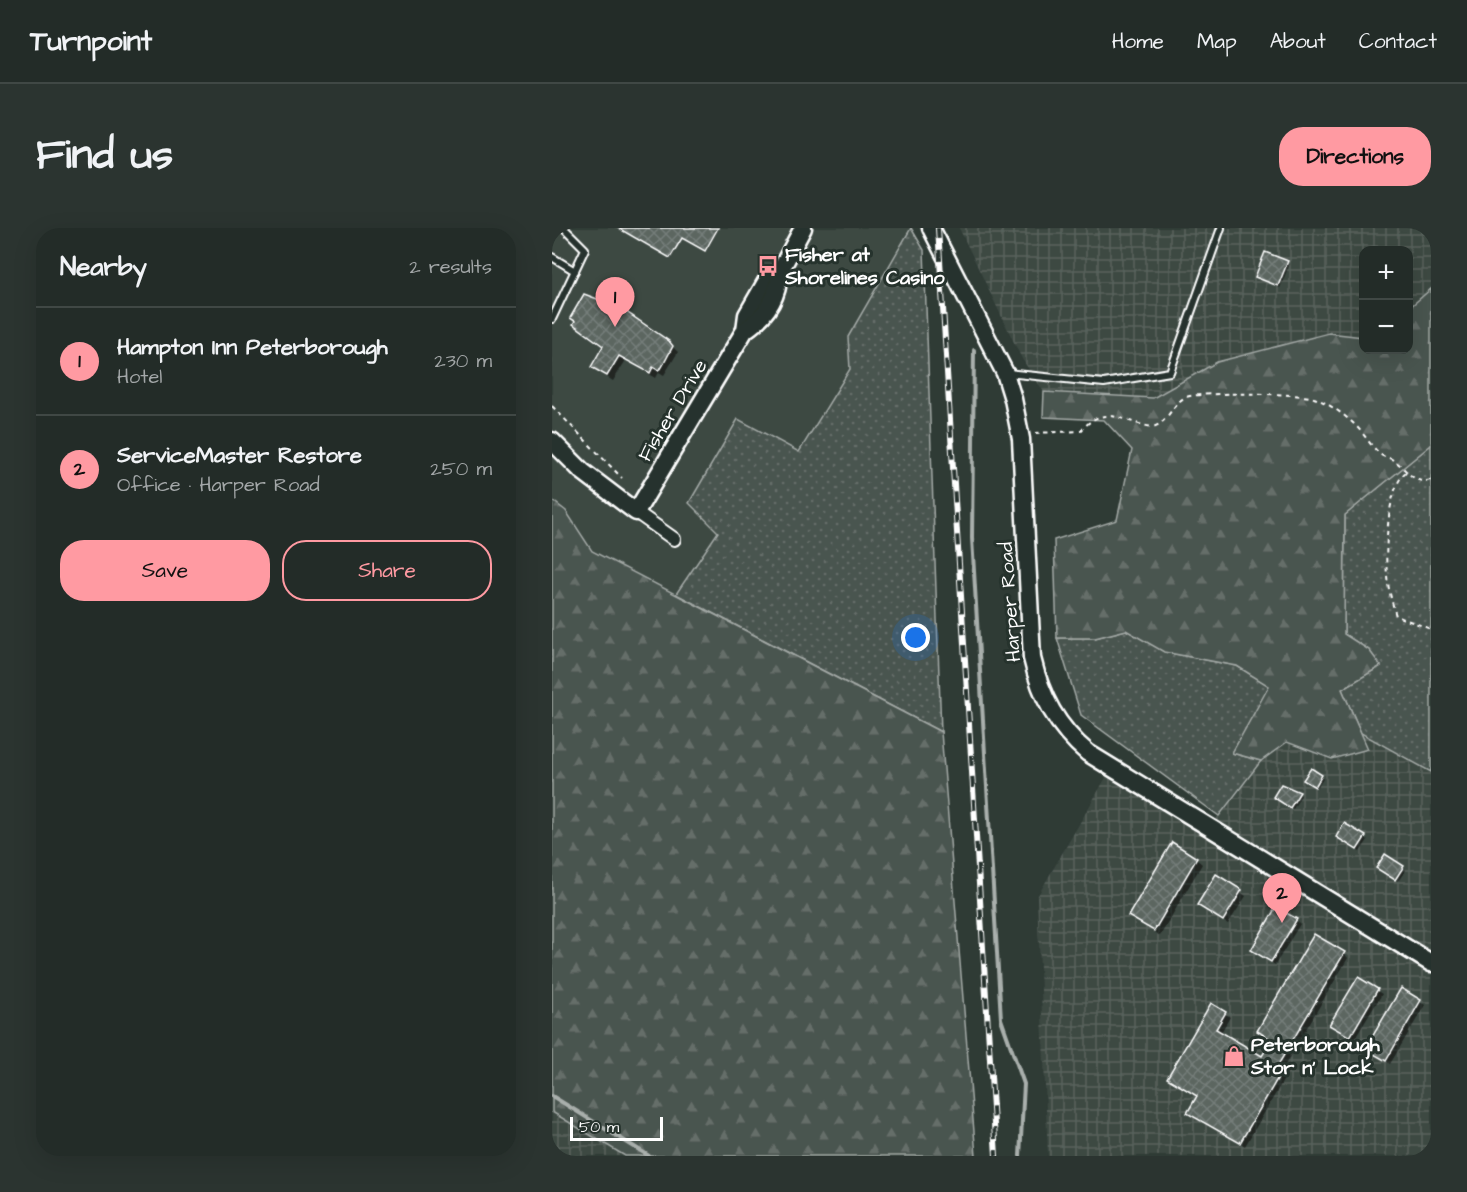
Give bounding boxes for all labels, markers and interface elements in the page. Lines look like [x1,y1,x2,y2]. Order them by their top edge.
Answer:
text: Turnpoint [30,22,152,61]
text: Home [1112,27,1164,56]
text: Map [1197,27,1237,56]
text: About [1270,27,1326,56]
text: Contact [1359,27,1437,56]
text: Find us [36,127,173,185]
button: Directions [1279,127,1431,186]
place label: Fisher at Shorelines Casino [784,241,945,292]
map controls [1359,246,1413,354]
button: + [1359,246,1413,300]
text: Nearby [60,249,147,285]
text: 2 results [409,253,492,281]
bus stop icon: Fisher at Shorelines Casino [756,254,780,278]
pin: 1 [596,278,634,327]
button: − [1359,300,1413,354]
text: Hampton Inn Peterborough [117,332,388,363]
text: 1 [78,347,81,375]
text: 230 m [434,347,492,375]
street label: Fisher Drive [631,354,715,467]
text: Hotel [117,363,162,391]
text: ServiceMaster Restore [117,440,362,471]
text: 2 [74,455,85,483]
text: 250 m [430,455,492,483]
text: Office · Harper Road [117,471,320,499]
button: Save [60,540,270,601]
button: Share [282,540,492,601]
street label: Harper Road [992,541,1028,663]
your location [901,623,930,652]
pin: 2 [1262,874,1302,923]
place label: Peterborough Stor n' Lock [1250,1031,1381,1082]
shop icon: Peterborough Stor n' Lock [1222,1044,1246,1068]
scale bar [570,1114,663,1142]
text: 50 m [579,1116,619,1138]

